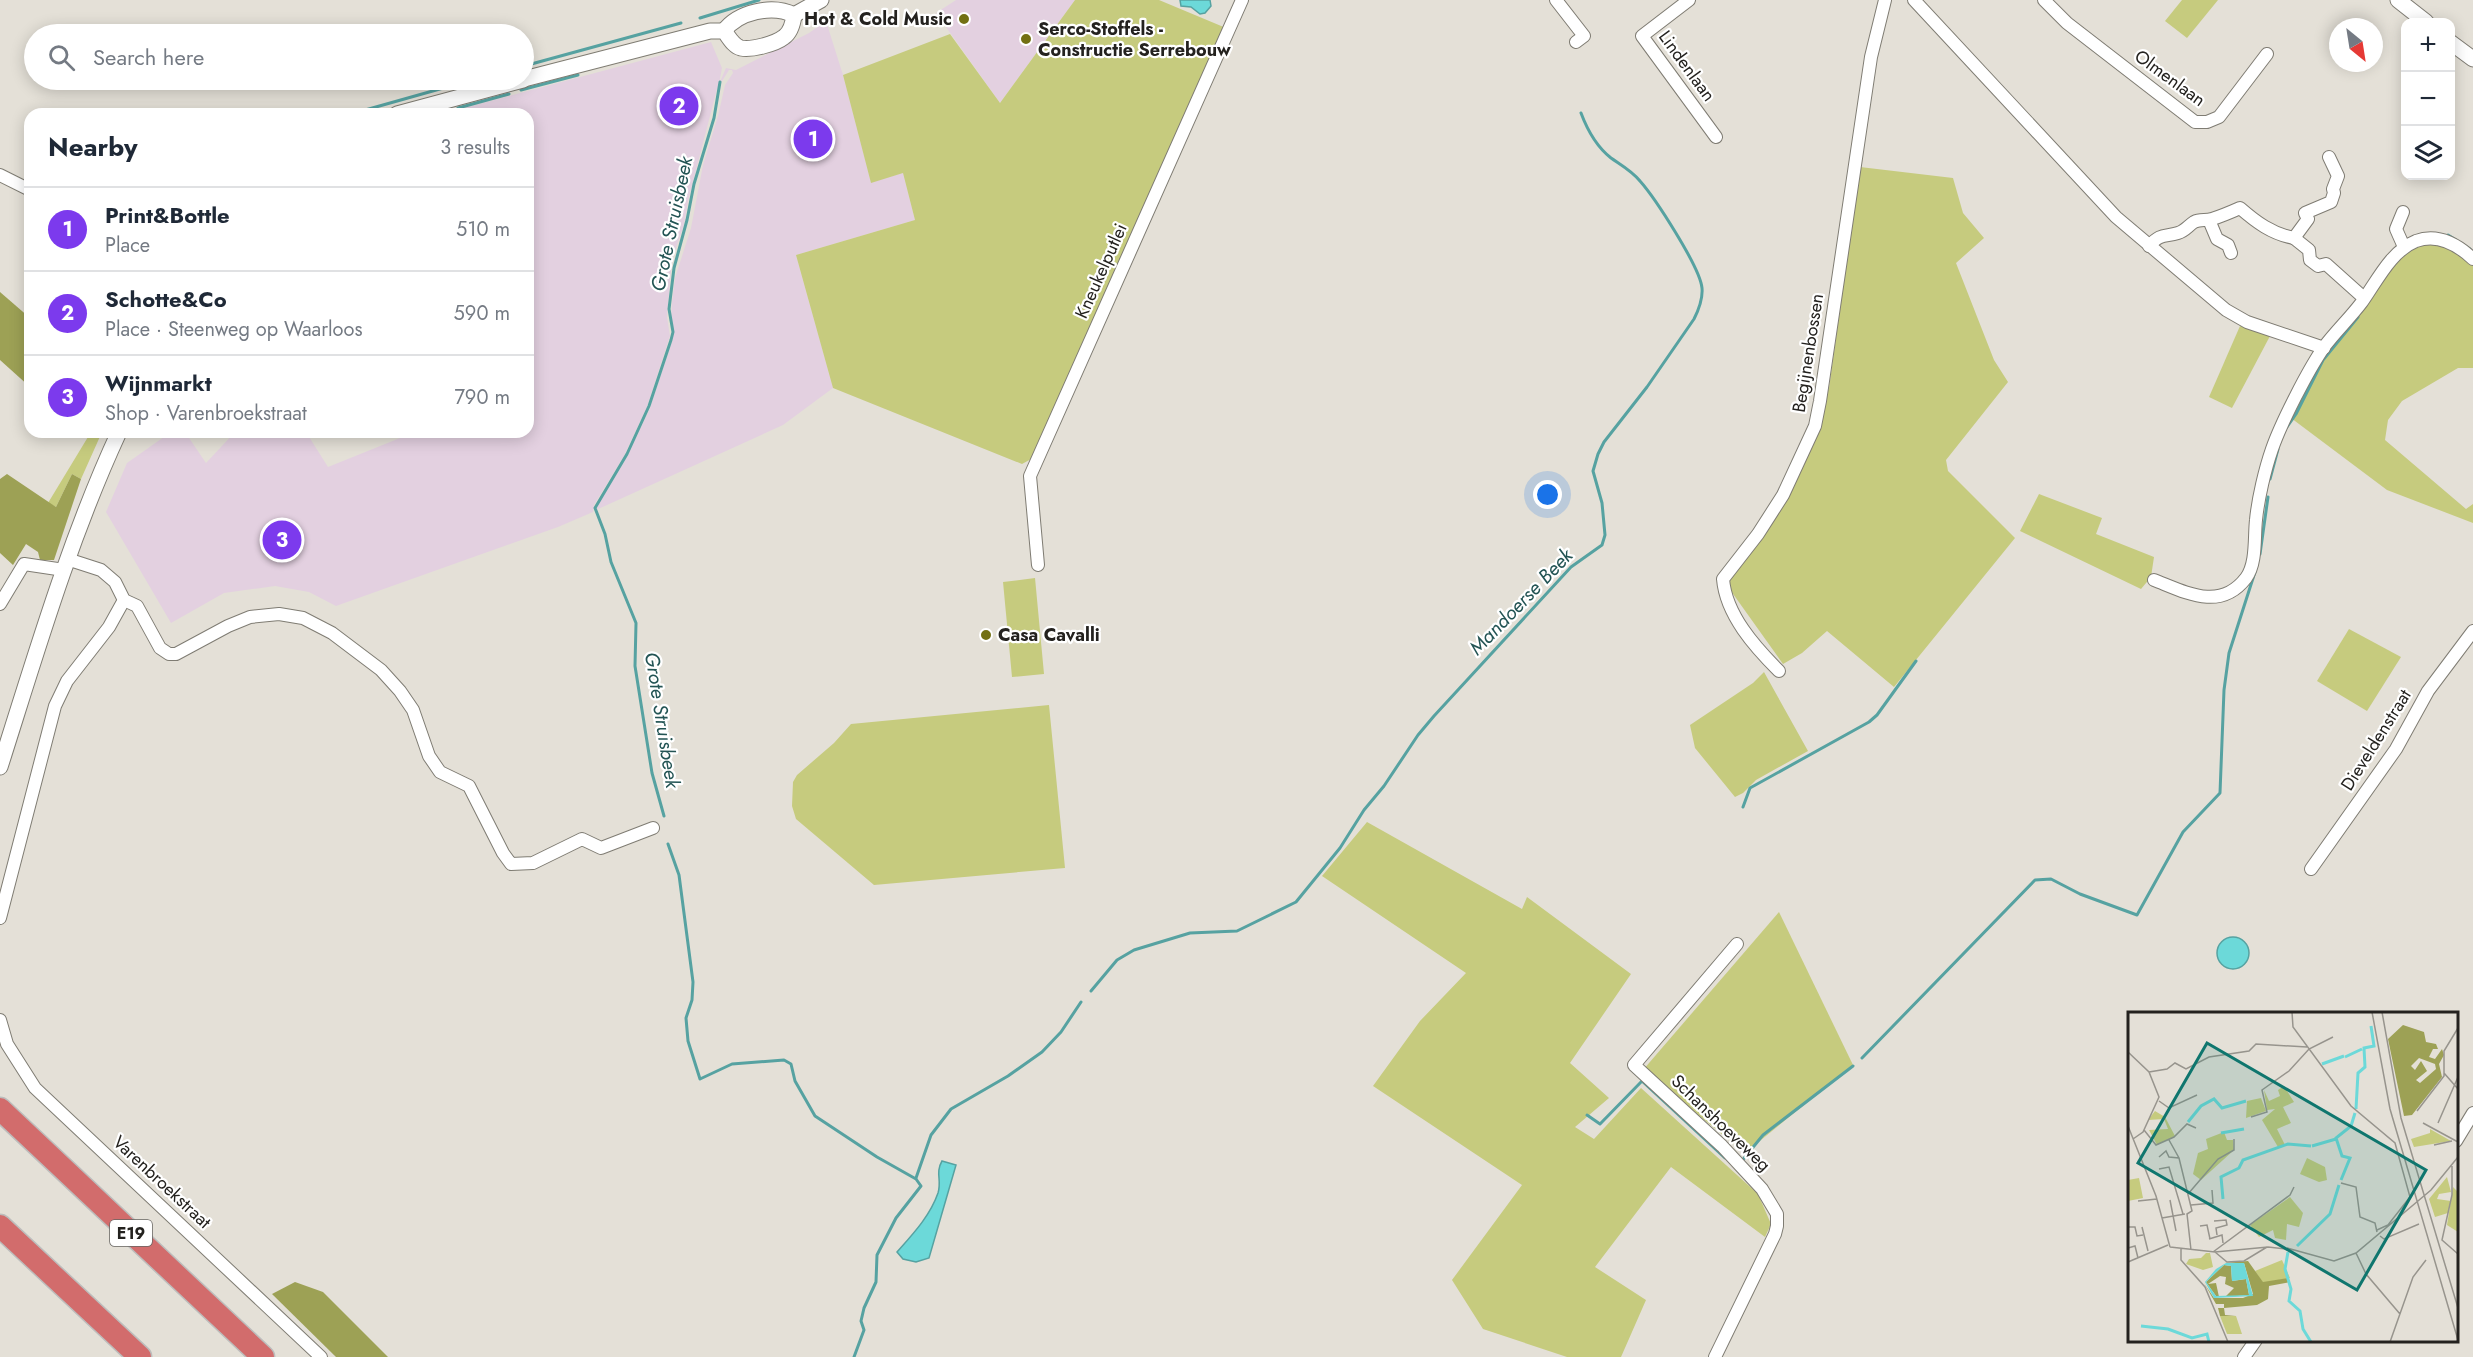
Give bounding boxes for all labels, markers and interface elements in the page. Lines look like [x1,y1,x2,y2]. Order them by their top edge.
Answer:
place label: Hot & Cold Music [804,6,952,32]
marker: Hot & Cold Music [957,12,971,26]
place label: Serco-Stoffels - Constructie Serrebouw [1038,16,1231,63]
north arrow [2329,18,2383,72]
map controls [2401,18,2455,180]
button: + [2401,18,2455,72]
search box [24,24,534,90]
street label: Lindenlaan [1652,25,1722,107]
marker: Serco-Stoffels - Constructie Serrebouw [1019,32,1033,46]
icon: search [45,41,78,74]
text: Search here [93,41,204,73]
street label: Olmenlaan [2129,43,2211,113]
button: − [2401,72,2455,126]
pin: 2 [660,84,698,128]
pin: 1 [794,116,832,162]
button: layers [2401,126,2455,180]
text: Nearby [48,128,137,166]
text: 3 results [440,133,510,162]
water label: Grote Struisbeek [644,152,701,294]
text: Print&Bottle [105,199,230,231]
text: 1 [62,215,73,244]
text: 510 m [456,215,510,244]
street label: Kneukelputlei [1068,219,1134,323]
text: Place [105,231,150,260]
text: Schotte&Co [105,283,227,315]
street label: Begijnenbossen [1786,292,1830,414]
text: 2 [61,299,74,328]
text: 590 m [454,299,510,328]
text: Place · Steenweg op Waarloos [105,315,363,344]
text: Wijnmarkt [105,367,212,399]
text: 3 [61,383,74,412]
text: 790 m [454,383,510,412]
text: Shop · Varenbroekstraat [105,399,307,428]
your location [1533,480,1562,509]
pin: 3 [262,518,302,562]
water label: Mandoerse Beek [1462,541,1581,662]
place label: Casa Cavalli [998,622,1100,648]
marker: Casa Cavalli [979,628,993,642]
water label: Grote Struisbeek [637,650,687,792]
street label: Dieveldenstraat [2334,684,2418,796]
inset map [2128,1012,2458,1342]
street label: Schanshoeveweg [1665,1069,1777,1177]
street label: Varenbroekstraat [107,1130,217,1235]
road number: E19 [110,1220,152,1246]

